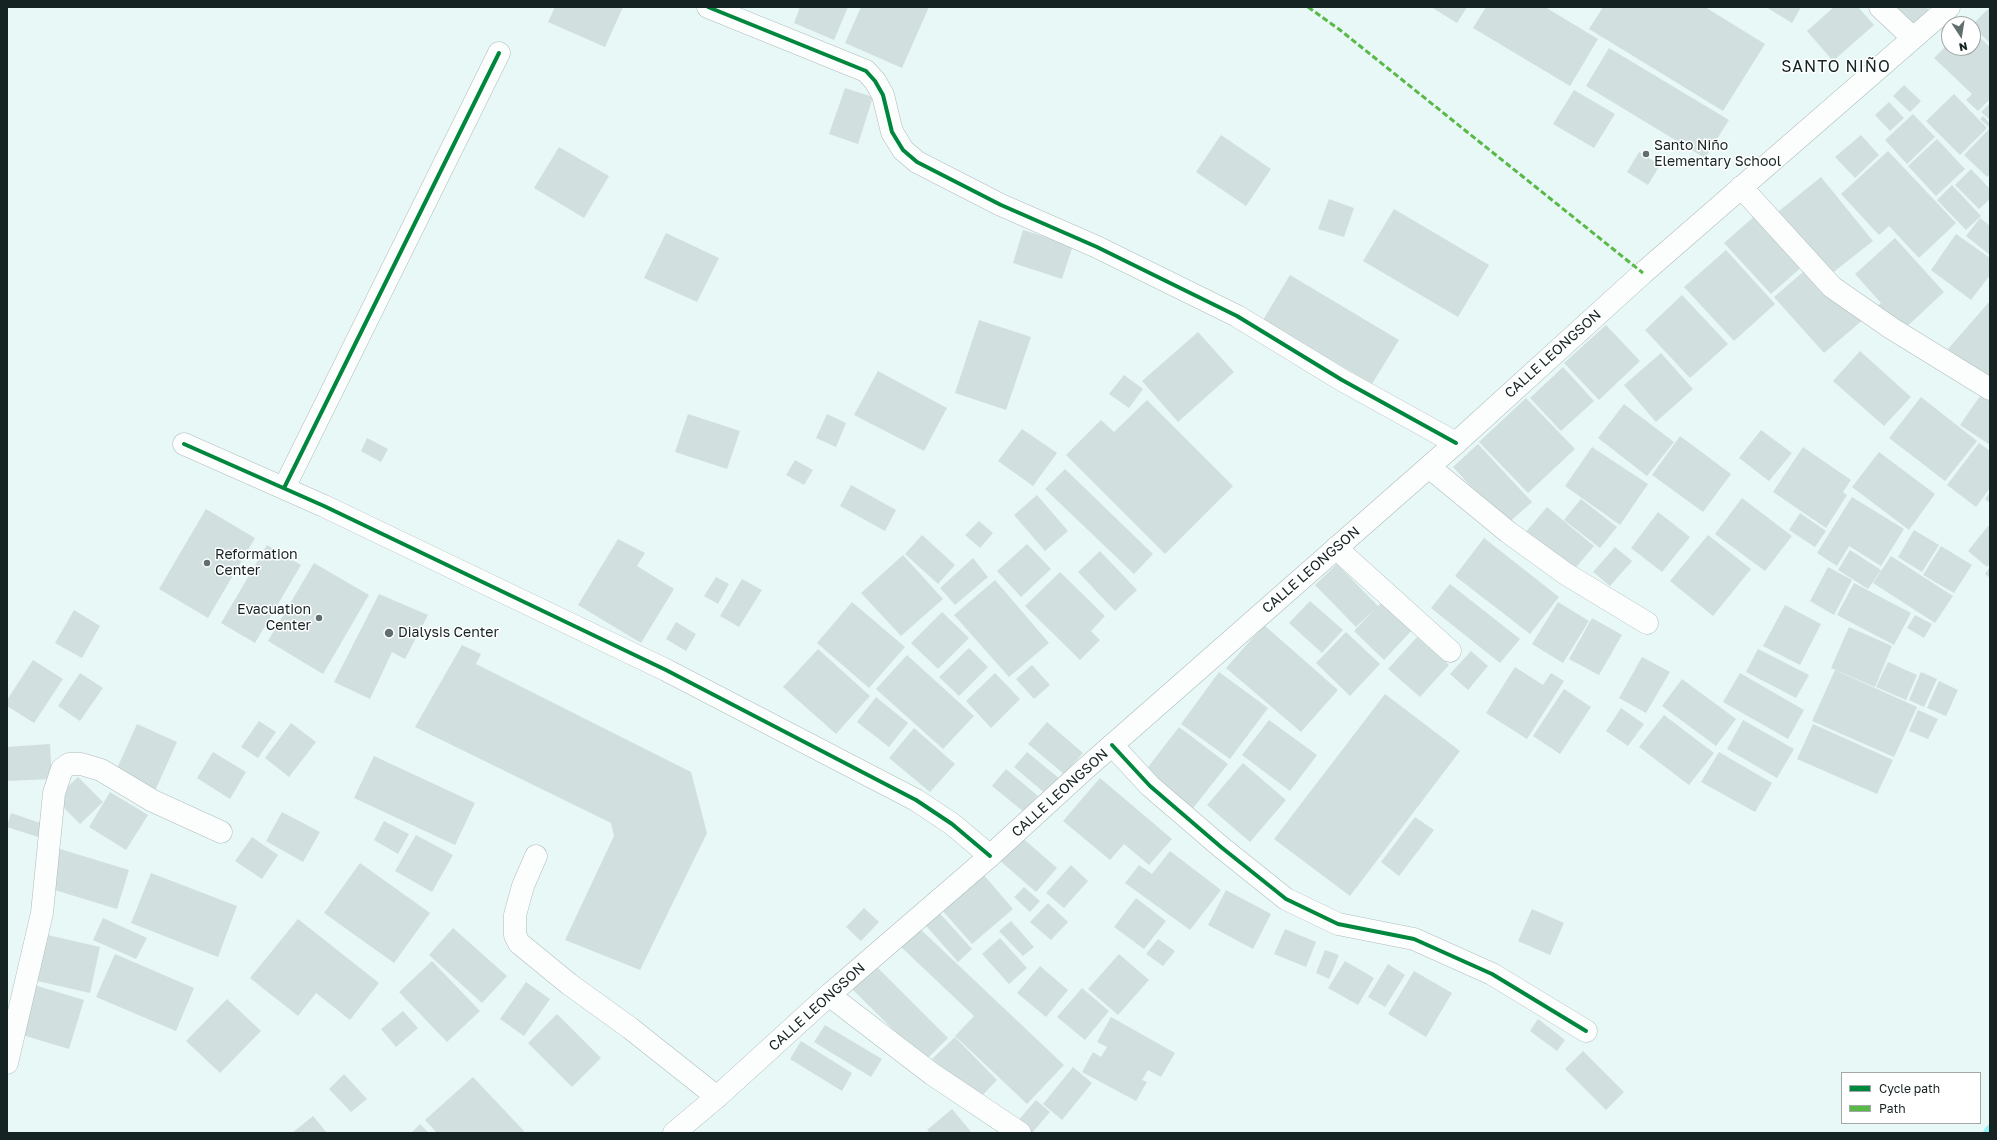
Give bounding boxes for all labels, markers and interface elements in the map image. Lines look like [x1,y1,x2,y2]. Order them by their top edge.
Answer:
north arrow [1941,16,1981,56]
text: N [1958,40,1969,54]
district label: SANTO NIÑO [1781,57,1891,77]
place label: Santo Niño Elementary School [1654,138,1781,170]
marker: Santo Niño Elementary School [1641,149,1651,159]
street label: CALLE LEONGSON [1501,306,1605,402]
street label: CALLE LEONGSON [1259,523,1363,617]
place label: Reformation Center [215,547,298,580]
marker: Reformation Center [202,558,212,568]
place label: Evacuation Center [237,602,311,634]
marker: Evacuation Center [314,613,324,623]
place label: Dialysis Center [398,625,499,641]
marker: Dialysis Center [383,627,395,639]
street label: CALLE LEONGSON [1008,745,1112,841]
street label: CALLE LEONGSON [765,959,869,1055]
legend [1841,1072,1981,1124]
text: Cycle path [1879,1081,1940,1096]
text: Path [1879,1101,1906,1116]

